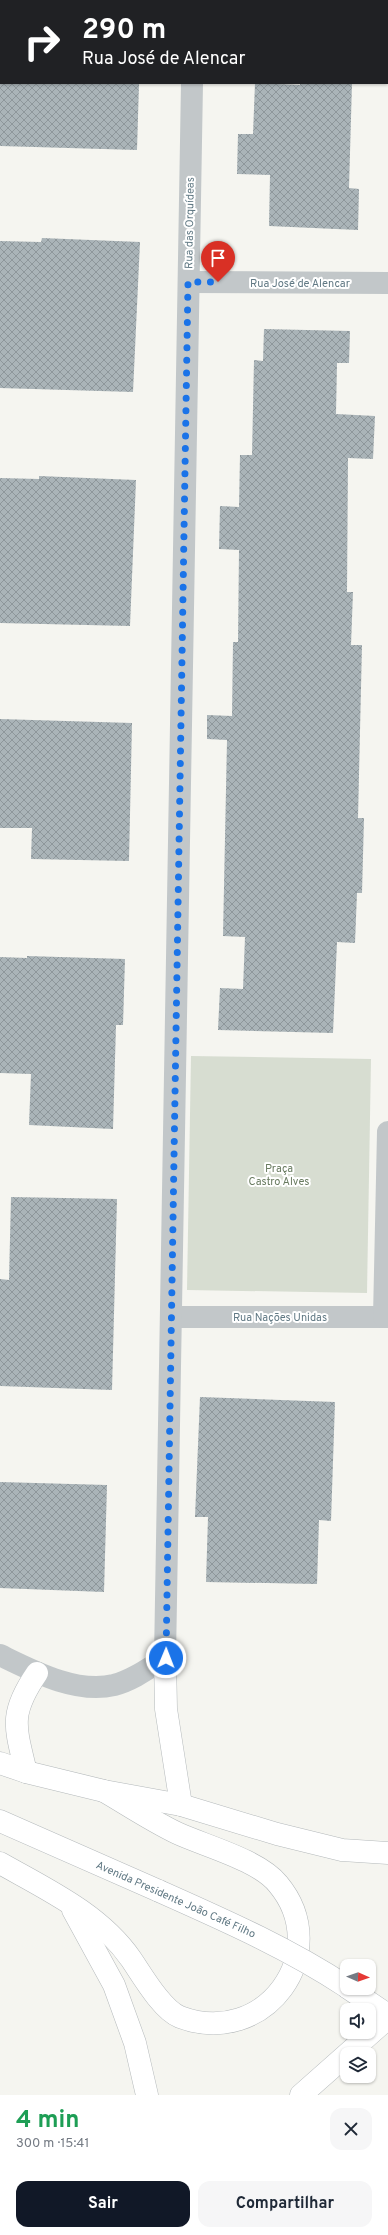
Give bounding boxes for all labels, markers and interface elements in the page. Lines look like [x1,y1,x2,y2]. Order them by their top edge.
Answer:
text: 290 m [82,13,166,49]
icon: right [16,16,68,68]
text: Rua José de Alencar [82,48,246,71]
street label: Rua das Orquídeas [182,177,198,269]
pin [201,241,235,282]
icon: arrive [207,247,229,269]
street label: Rua José de Alencar [250,277,351,291]
park label: Praça Castro Alves [249,1162,309,1189]
street label: Rua Nações Unidas [233,1311,327,1325]
position arrow [145,1637,187,1679]
street label: Avenida Presidente João Café Filho [94,1858,258,1942]
north arrow [340,1959,376,1995]
map controls [340,1959,376,2083]
button: sound [340,2003,376,2039]
button: layers [340,2047,376,2083]
text: 4 min [16,2106,79,2136]
button: close [330,2108,372,2150]
text: 300 m · 15:41 [16,2136,89,2152]
button: Sair [16,2181,190,2227]
button: Compartilhar [198,2181,372,2227]

